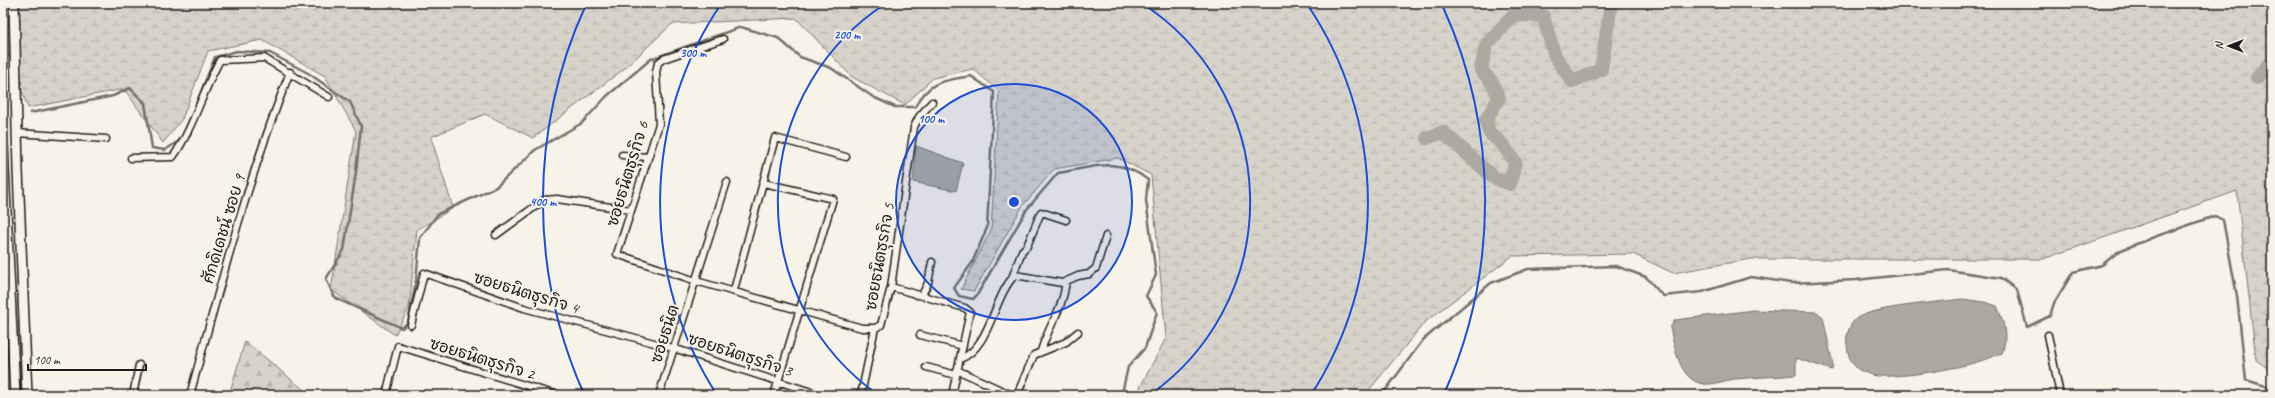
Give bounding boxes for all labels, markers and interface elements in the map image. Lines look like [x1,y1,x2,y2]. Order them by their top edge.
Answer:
north arrow [2209,26,2249,66]
text: 200 m [834,27,861,43]
text: N [2212,40,2226,49]
text: 300 m [680,45,707,61]
text: 100 m [918,111,945,127]
street label: ซอยธนิตธุรกิจ 6 [602,118,656,230]
street label: ศักดิเดชน์ ซอย 9 [196,170,251,286]
text: 400 m [530,194,557,210]
centre of rings [1007,195,1021,209]
street label: ซอยธนิตธุรกิจ 5 [860,201,901,313]
street label: ซอยธนิตธุรกิจ 4 [470,267,583,321]
street label: ซอยธนิต [645,302,684,366]
street label: ซอยธนิตธุรกิจ 3 [685,328,797,384]
street label: ซอยธนิตธุรกิจ 2 [426,333,539,387]
scale bar [28,346,146,372]
text: 100 m [34,352,61,368]

